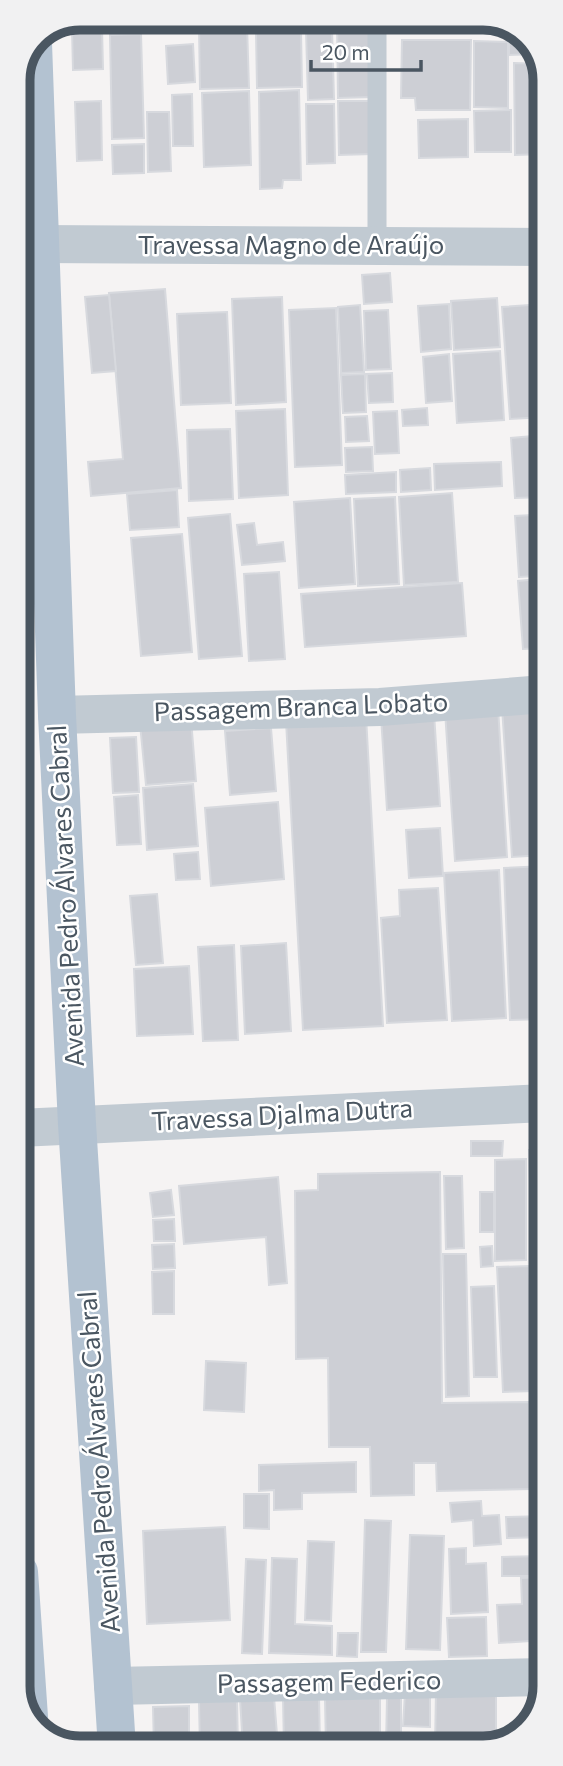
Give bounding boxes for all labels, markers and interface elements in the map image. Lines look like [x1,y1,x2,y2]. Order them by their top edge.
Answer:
scale bar [311,28,421,72]
text: 20 m [322,39,370,64]
street label: Travessa Magno de Araújo [138,228,444,259]
street label: Passagem Branca Lobato [153,685,449,726]
street label: Avenida Pedro Álvares Cabral [40,724,89,1068]
street label: Travessa Djalma Dutra [150,1091,414,1136]
street label: Avenida Pedro Álvares Cabral [70,1290,125,1634]
street label: Passagem Federico [216,1663,442,1698]

